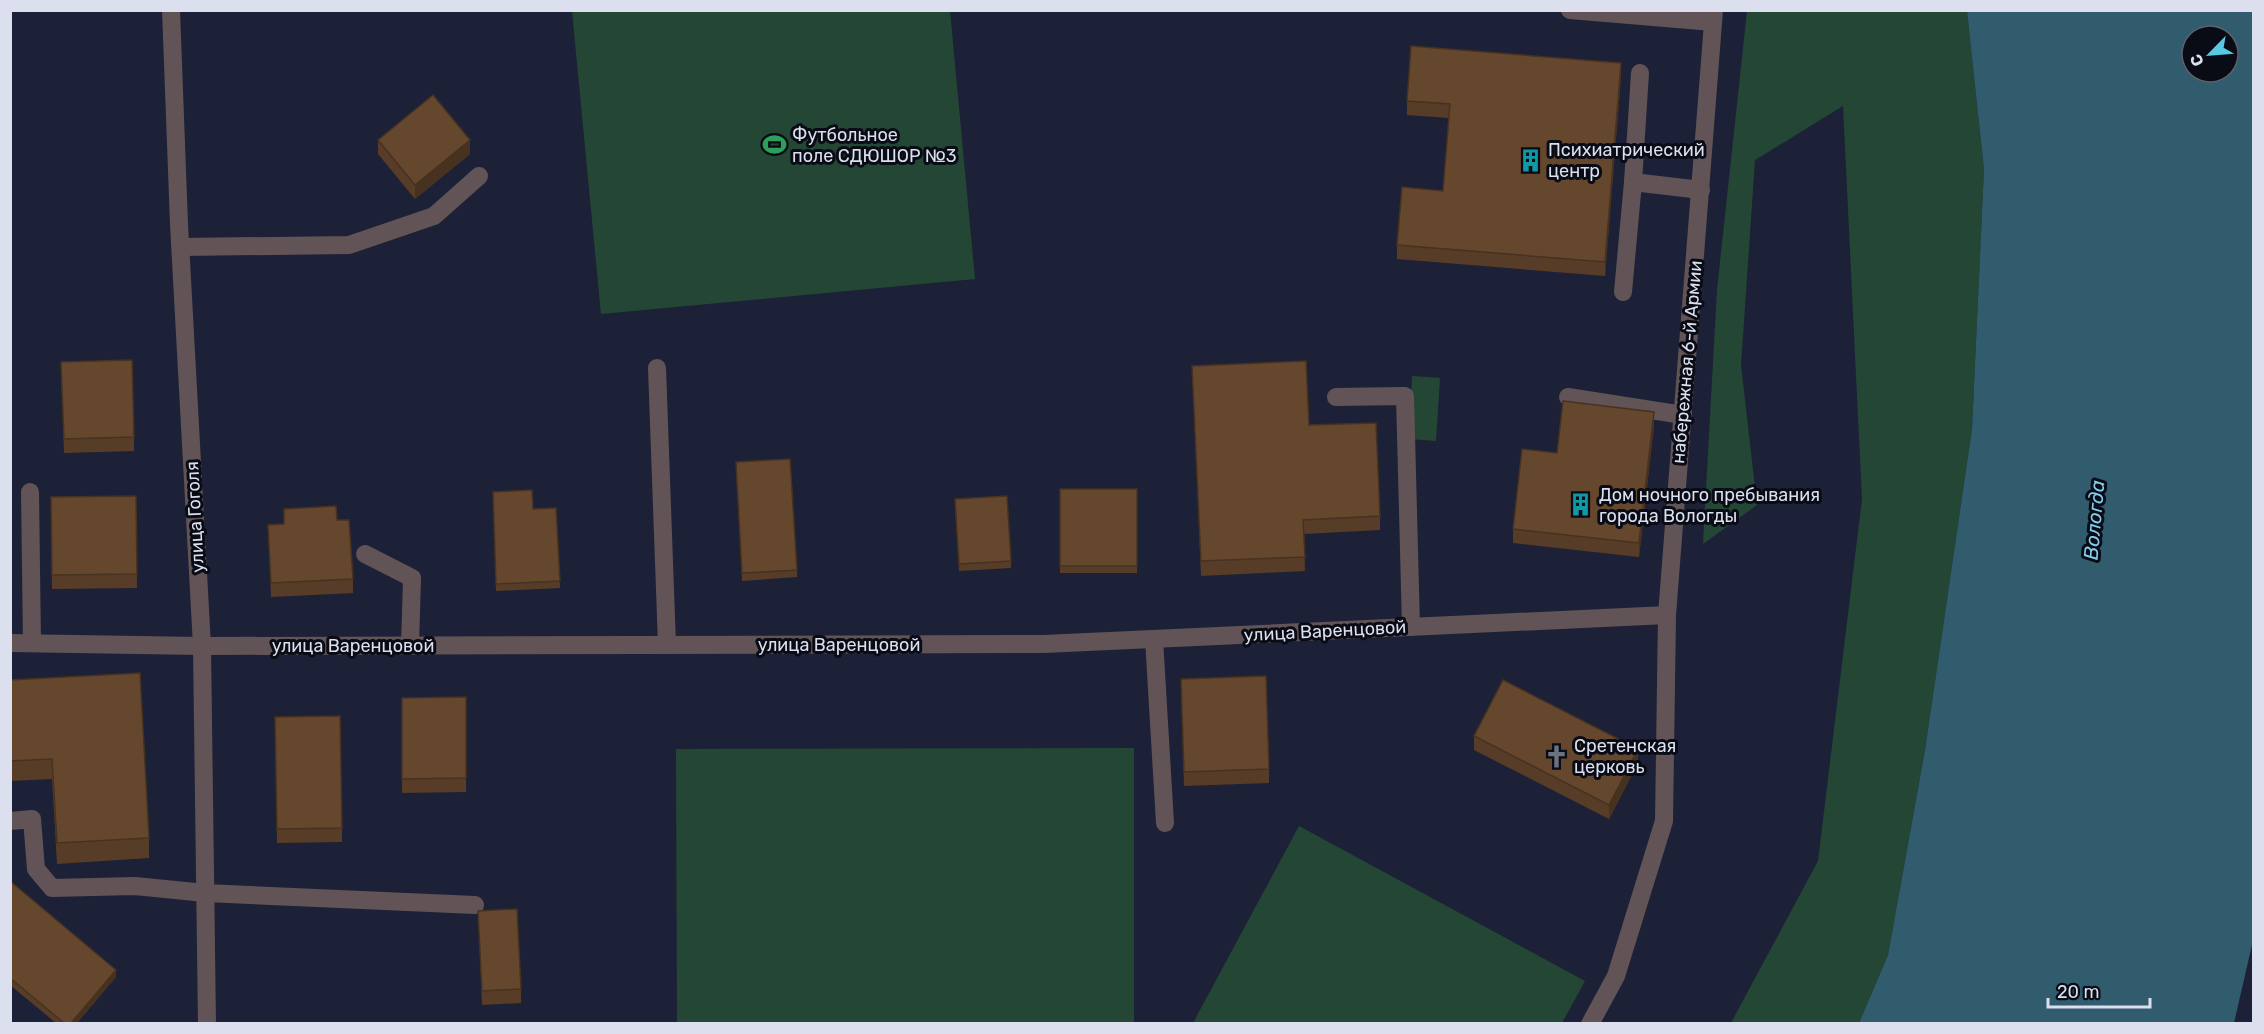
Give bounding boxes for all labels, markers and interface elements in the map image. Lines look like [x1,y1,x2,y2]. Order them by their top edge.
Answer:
north arrow [2180,24,2240,84]
text: С [2186,51,2208,69]
place label: Футбольное поле СДЮШОР №3 [792,124,957,167]
sports icon: Футбольное поле СДЮШОР №3 [761,132,787,158]
place label: Психиатрический центр [1548,139,1705,182]
building icon: Психиатрический центр [1517,147,1543,173]
street label: набережная 6-й Армии [1667,260,1707,464]
street label: улица Гоголя [181,461,209,573]
water label: Вологда [2079,479,2109,561]
place label: Дом ночного пребывания города Вологды [1599,484,1820,527]
building icon: Дом ночного пребывания города Вологды [1568,492,1594,518]
street label: улица Варенцовой [1243,616,1407,646]
street label: улица Варенцовой [758,634,920,656]
street label: улица Варенцовой [272,635,434,657]
place label: Сретенская церковь [1574,735,1676,778]
church icon: Сретенская церковь [1543,743,1569,769]
scale bar [2048,971,2150,1009]
text: 20 m [2057,981,2099,1003]

